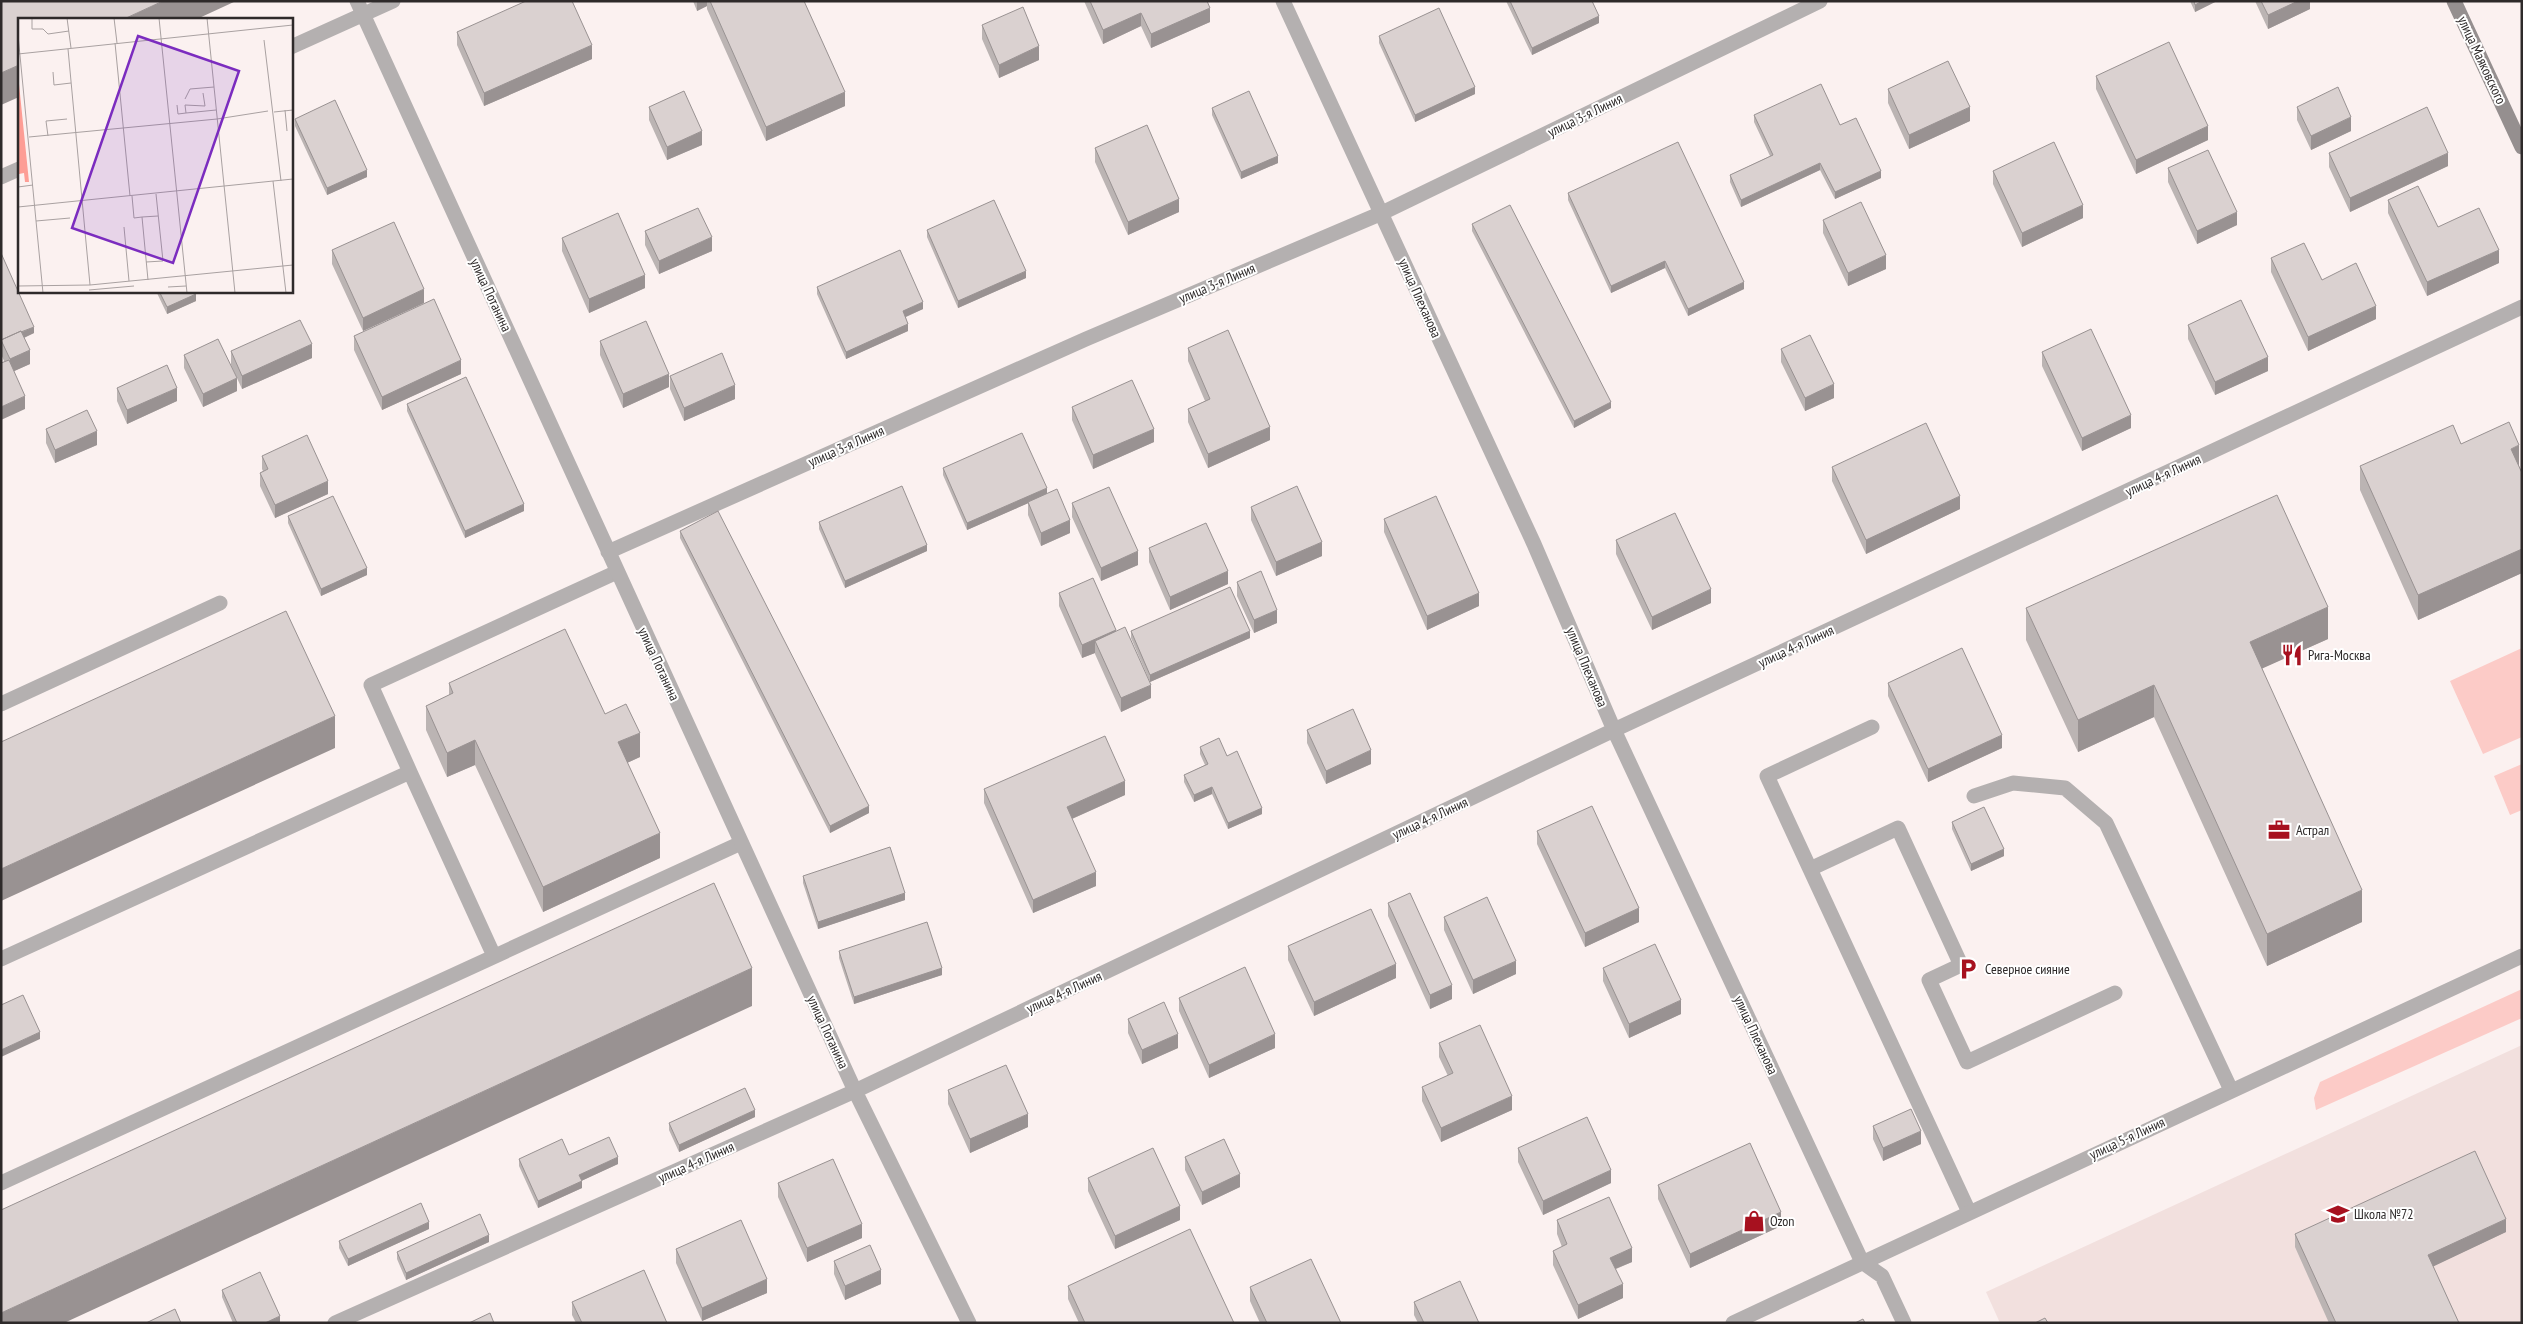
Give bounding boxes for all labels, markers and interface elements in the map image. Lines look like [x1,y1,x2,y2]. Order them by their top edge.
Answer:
street label: улица Маяковского [2454,13,2510,107]
inset map [18,18,292,292]
street label: улица 3-я Линия [1545,89,1625,141]
street label: улица Потанина [466,255,516,335]
street label: улица Плеханова [1394,255,1446,341]
street label: улица 3-я Линия [1176,259,1258,307]
street label: улица 3-я Линия [805,421,887,471]
street label: улица 4-я Линия [2122,450,2204,500]
street label: улица 4-я Линия [1755,621,1837,671]
street label: улица Потанина [634,624,684,704]
street label: улица Плеханова [1562,624,1612,710]
restaurant icon: Рига-Москва [2279,642,2305,668]
place label: Рига-Москва [2308,646,2371,664]
street label: улица 4-я Линия [1389,793,1471,843]
office icon: Астрал [2266,817,2292,843]
place label: Астрал [2296,821,2329,839]
parking icon: Северное сияние [1955,956,1981,982]
place label: Северное сияние [1985,960,2070,978]
street label: улица 4-я Линия [1023,967,1105,1017]
street label: улица Потанина [803,992,853,1072]
street label: улица Плеханова [1730,993,1782,1077]
street label: улица 5-я Линия [2086,1113,2168,1163]
street label: улица 4-я Линия [655,1137,737,1187]
school or university icon: Школа №72 [2325,1201,2351,1227]
place label: Школа №72 [2354,1205,2414,1223]
shop icon: Ozon [1741,1208,1767,1234]
place label: Ozon [1770,1212,1795,1230]

